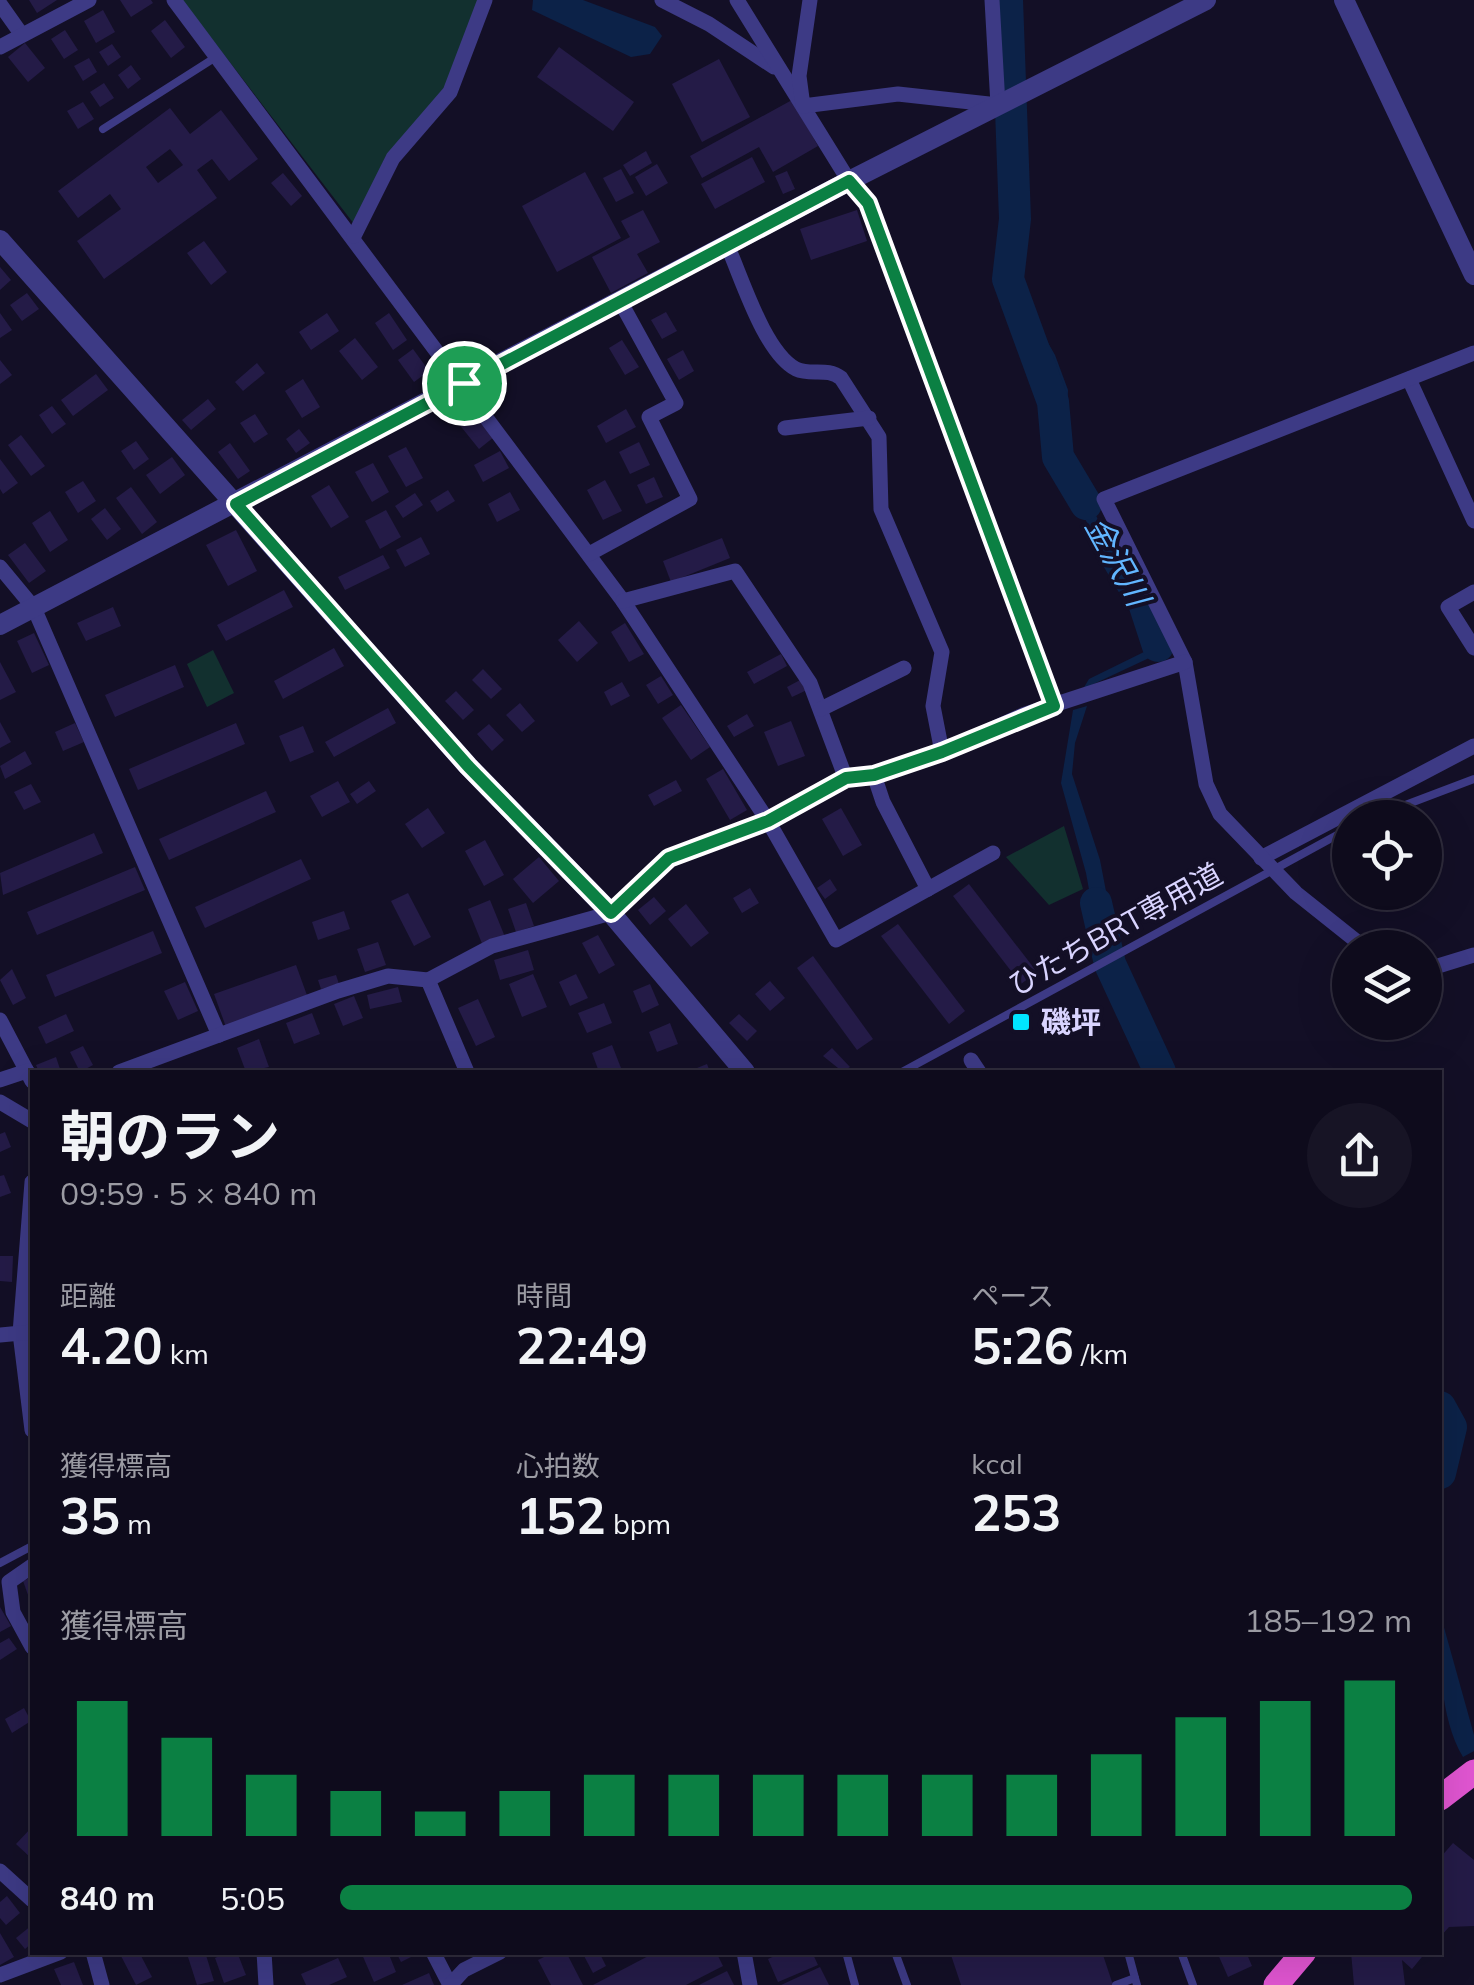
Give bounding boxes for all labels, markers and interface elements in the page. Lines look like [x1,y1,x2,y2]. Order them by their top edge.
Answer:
pin [422,341,507,426]
icon: arrive [437,356,492,411]
water label: 金沢川 [1077,509,1160,615]
map controls [1332,800,1442,1040]
button: locate [1332,800,1442,910]
street label: ひたちBRT専用道 [1001,855,1229,1003]
button: layers [1332,930,1442,1040]
place label: 磯坪 [1041,1003,1101,1041]
marker: 磯坪 [1010,1011,1032,1033]
text: 朝のラン [60,1101,280,1170]
button: share [1307,1103,1412,1208]
text: 09:59 · 5 × 840 m [60,1173,317,1213]
text: 距離 [60,1278,116,1313]
text: 時間 [516,1278,572,1313]
text: ペース [971,1278,1054,1313]
text: 4.20 [60,1314,162,1377]
text: 22:49 [516,1314,648,1377]
text: 5:26 [971,1314,1074,1377]
text: km [162,1336,209,1371]
text: /km [1074,1336,1128,1371]
text: kcal [971,1446,1023,1481]
text: 獲得標高 [60,1448,172,1483]
text: 心拍数 [516,1448,600,1483]
text: 253 [971,1481,1061,1544]
text: 35 [60,1484,120,1547]
text: 152 [516,1484,606,1547]
text: m [120,1506,152,1541]
text: bpm [606,1506,671,1541]
text: 185–192 m [1244,1600,1412,1640]
text: 獲得標高 [60,1605,188,1645]
text: 840 m [60,1878,155,1918]
text: 5:05 [220,1878,285,1918]

